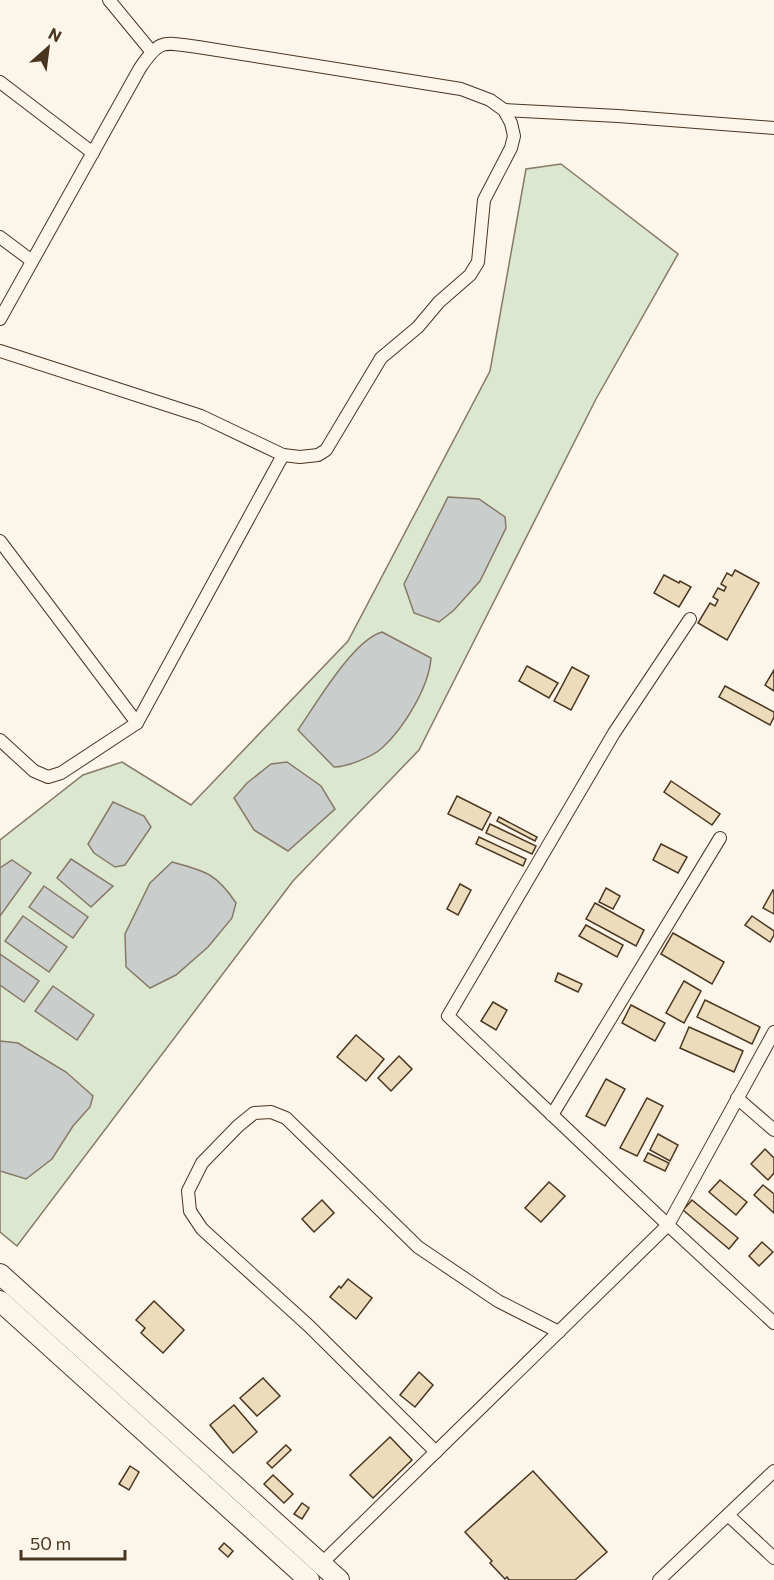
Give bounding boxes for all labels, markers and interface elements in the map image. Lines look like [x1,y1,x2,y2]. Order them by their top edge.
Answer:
north arrow [18,18,78,78]
text: N [46,23,65,46]
scale bar [21,1523,124,1561]
text: 50 m [30,1532,71,1554]

